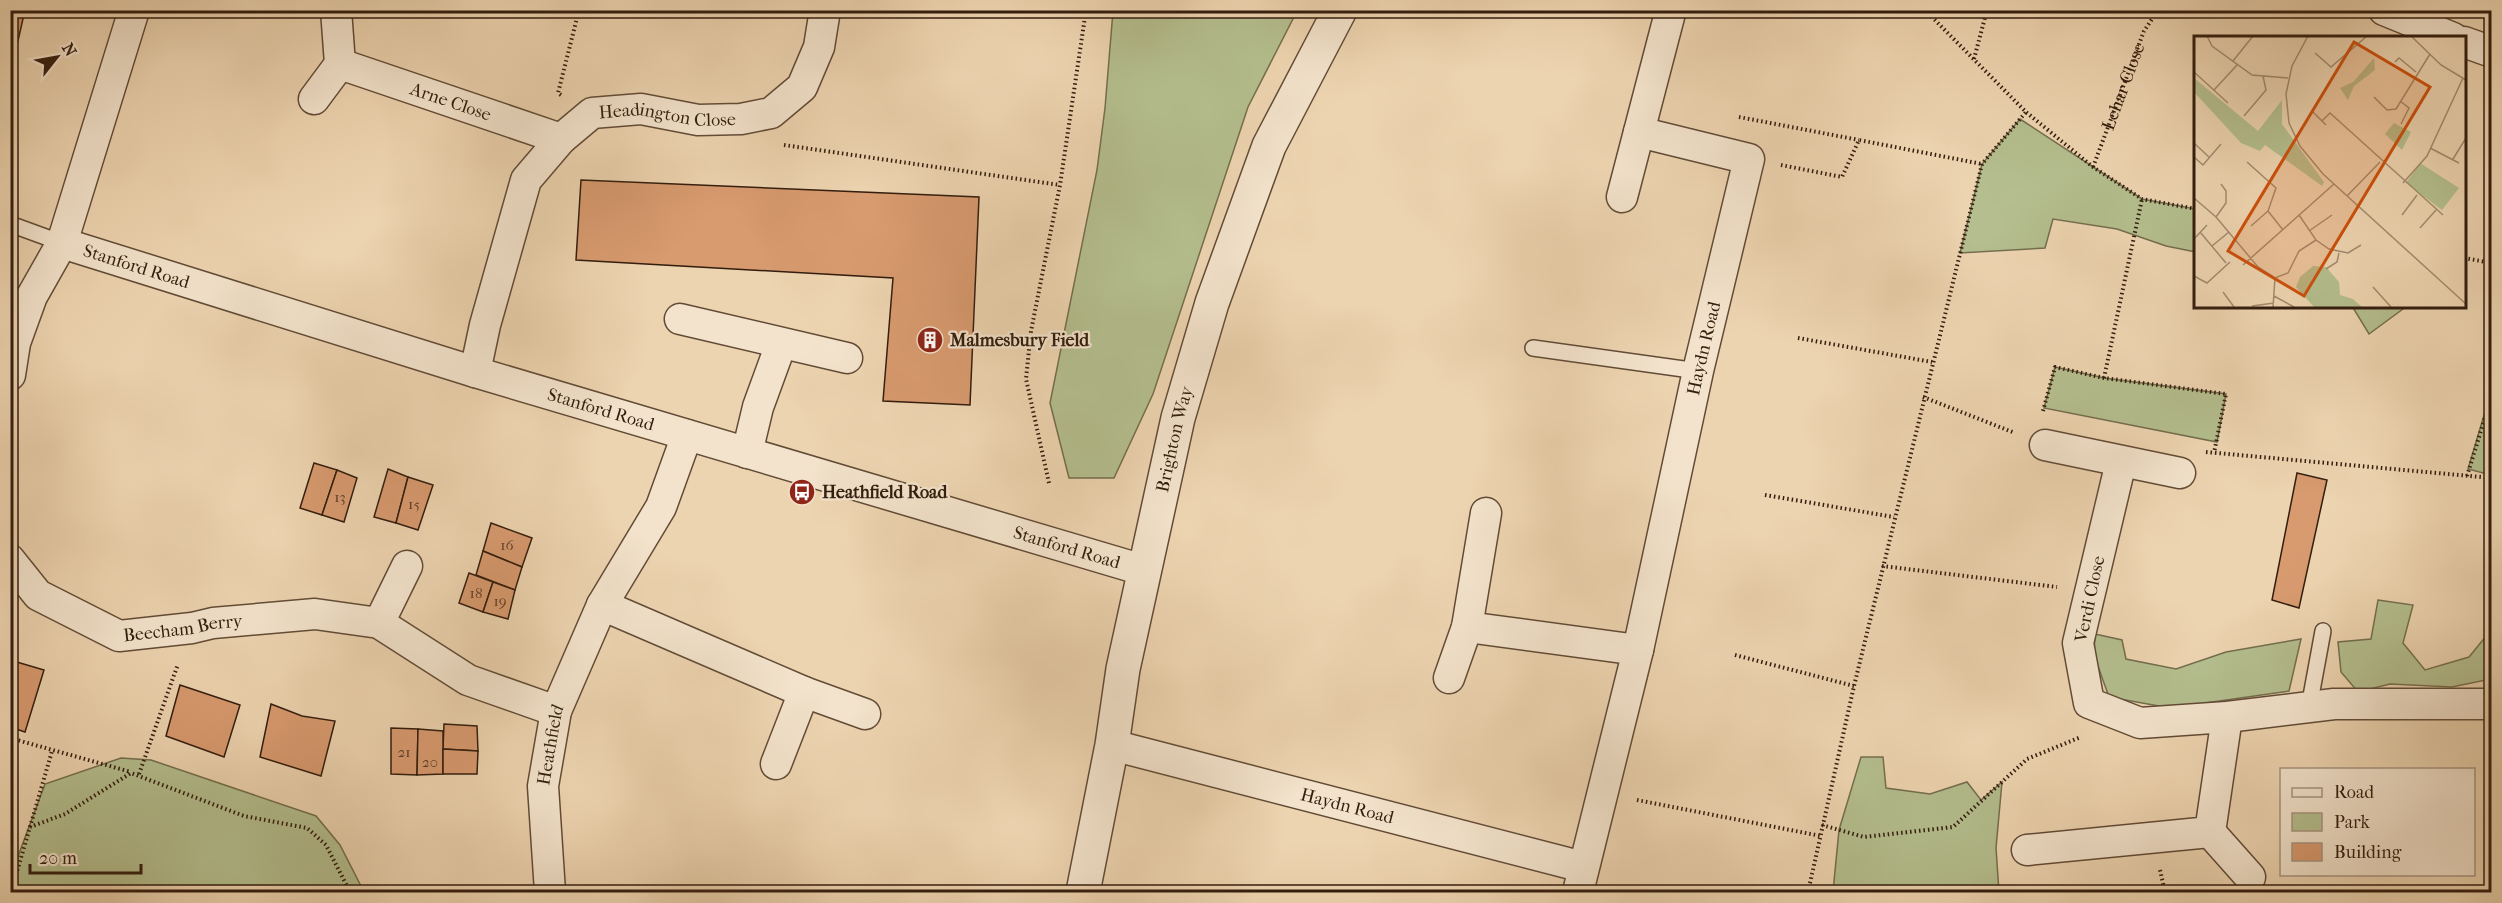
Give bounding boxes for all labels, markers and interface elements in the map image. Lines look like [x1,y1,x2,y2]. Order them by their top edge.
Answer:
north arrow [27,27,87,87]
inset map [2194,36,2466,308]
text: N [58,39,81,60]
street label: Lehar Close [2097,40,2149,133]
street label: Arne Close [407,78,494,125]
street label: Headington Close [598,98,736,131]
street label: Stanford Road [81,240,192,293]
street label: Haydn Road [1683,299,1725,397]
building icon: Malmesbury Field [915,325,945,355]
place label: Malmesbury Field [949,330,1090,351]
street label: Brighton Way [1152,383,1198,494]
street label: Stanford Road [545,384,657,435]
bus stop icon: Heathfield Road [787,477,817,507]
place label: Heathfield Road [822,482,948,503]
house number: 13 [334,488,346,506]
house number: 15 [408,495,420,513]
street label: Stanford Road [1011,522,1123,573]
house number: 16 [500,536,515,554]
street label: Verdi Close [2070,554,2109,645]
house number: 18 [470,584,482,602]
house number: 19 [493,592,507,610]
street label: Beecham Berry [122,610,245,646]
street label: Heathfield [533,701,568,787]
house number: 21 [397,743,411,761]
house number: 20 [422,753,438,771]
legend [2280,768,2475,876]
text: Road [2334,782,2374,803]
street label: Haydn Road [1298,784,1396,828]
text: Park [2334,812,2371,833]
scale bar [30,837,141,875]
text: Building [2334,842,2402,863]
text: 20 m [39,848,77,869]

